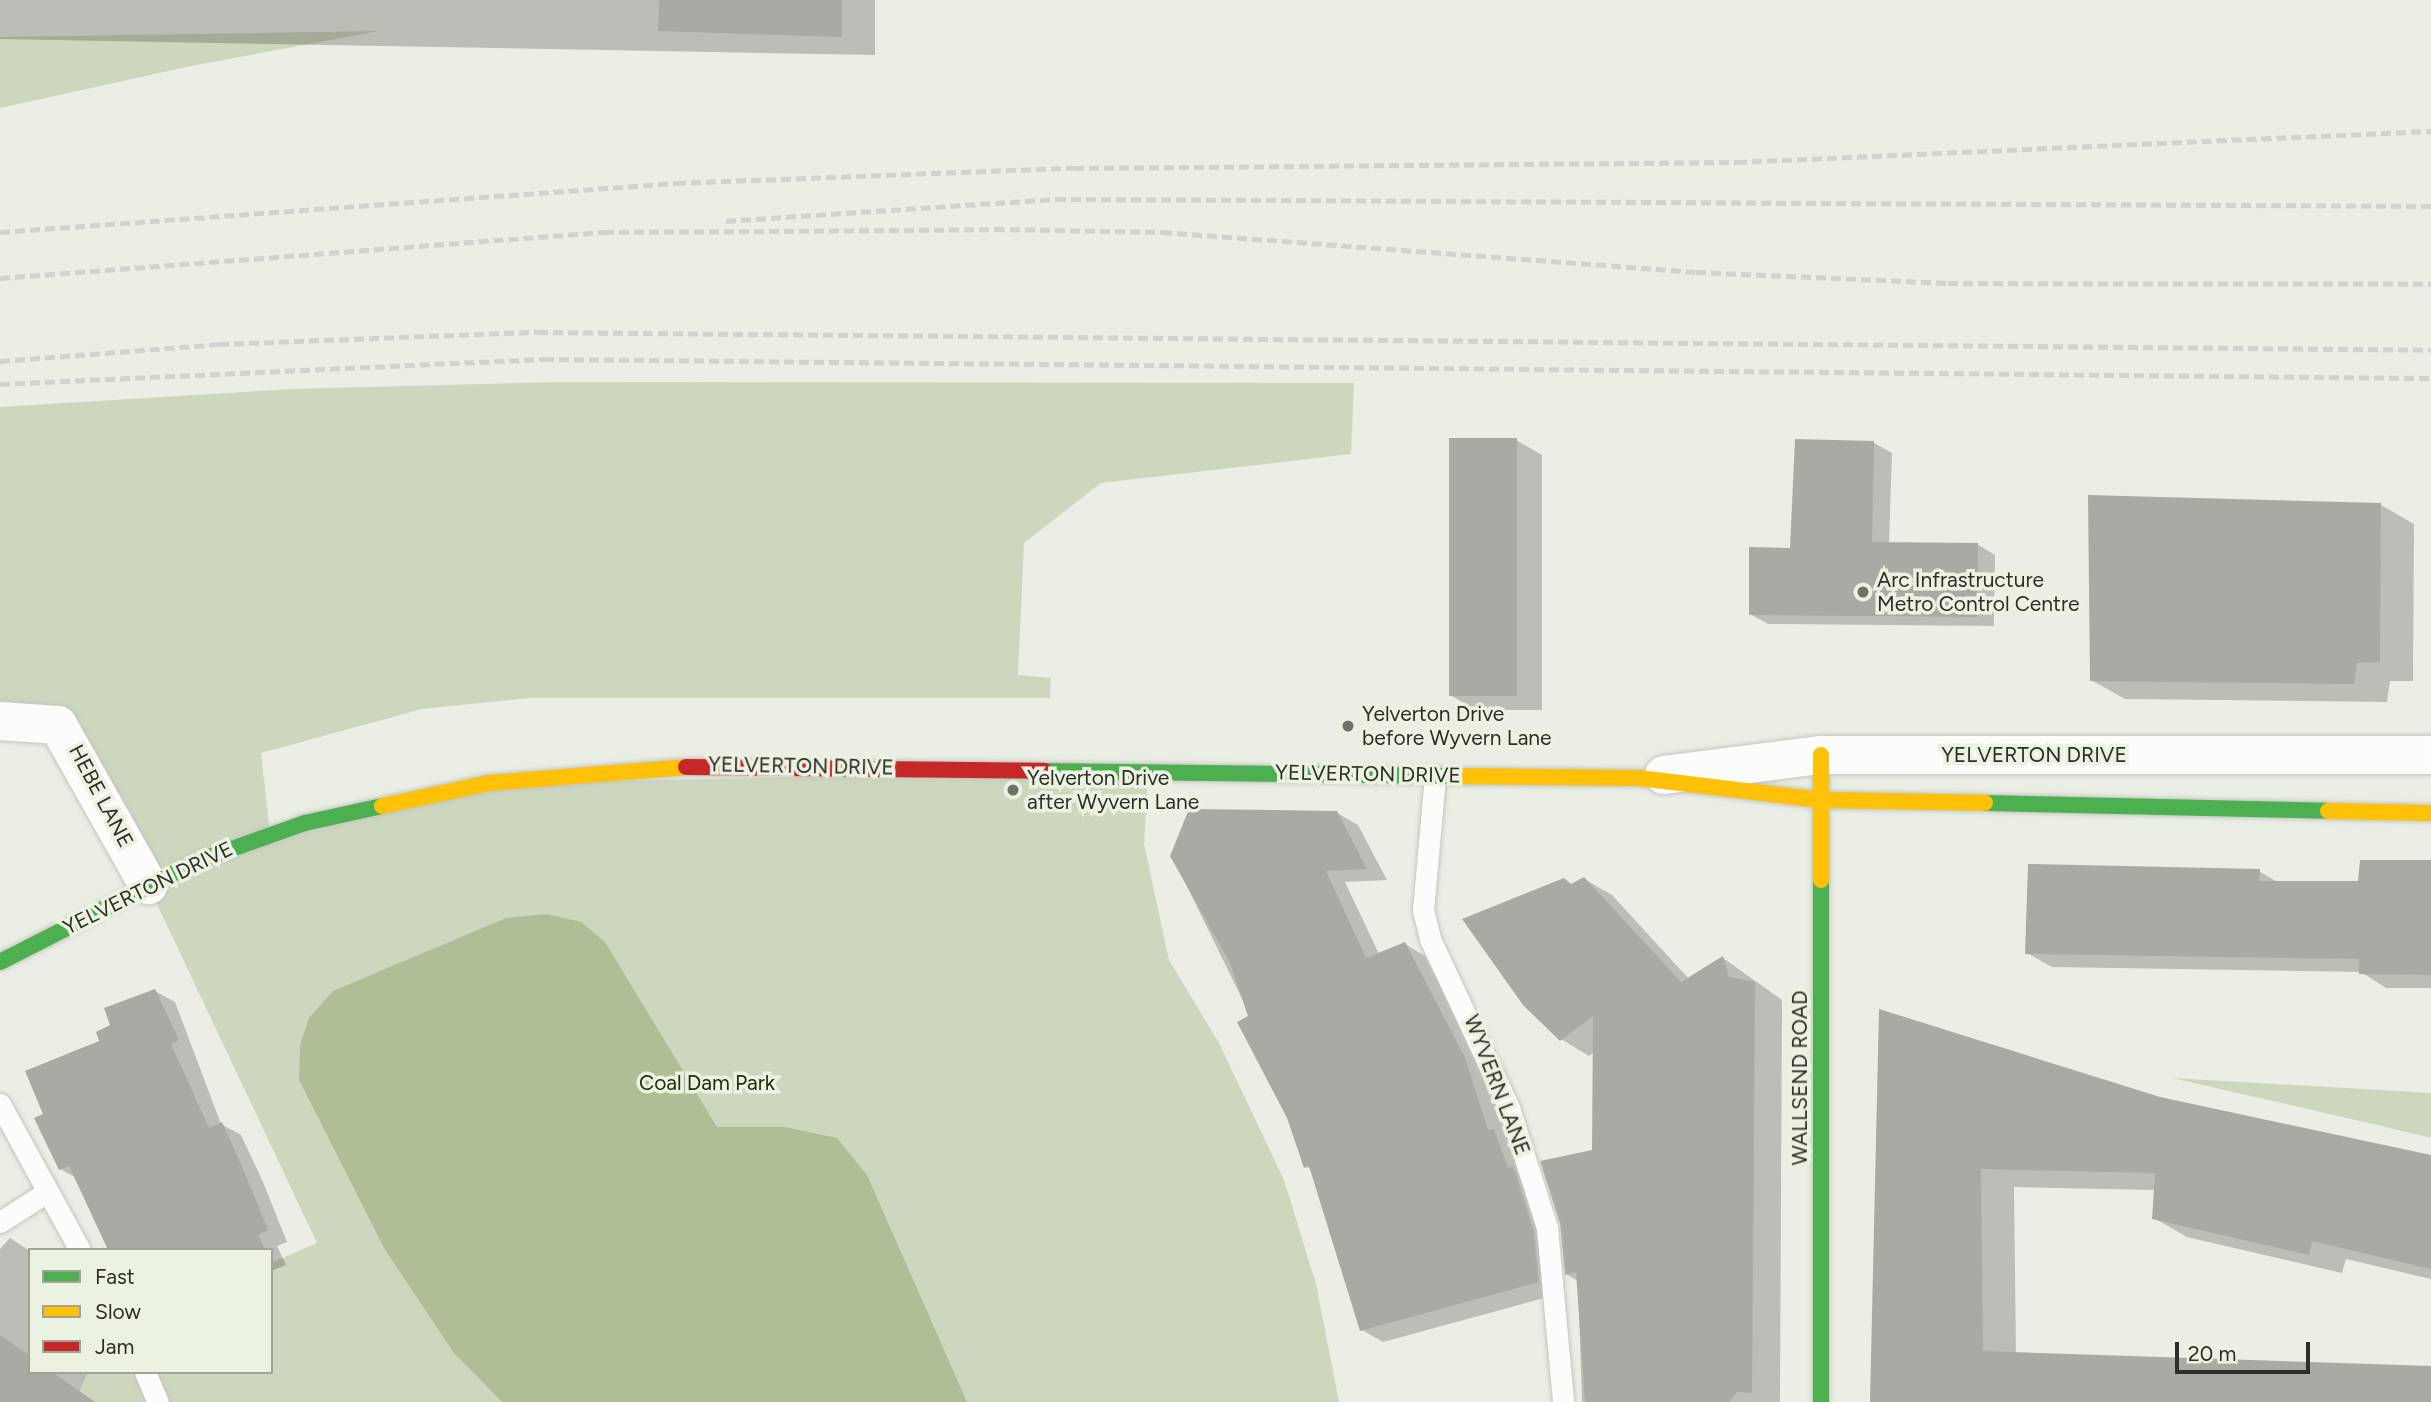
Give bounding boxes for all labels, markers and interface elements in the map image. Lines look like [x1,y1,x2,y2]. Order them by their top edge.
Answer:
place label: Arc Infrastructure Metro Control Centre [1877,567,2080,617]
marker: Arc Infrastructure Metro Control Centre [1855,584,1871,600]
place label: Yelverton Drive before Wyvern Lane [1362,701,1552,751]
marker: Yelverton Drive before Wyvern Lane [1340,718,1356,734]
street label: HEBE LANE [63,740,139,852]
street label: YELVERTON DRIVE [1941,742,2127,768]
street label: YELVERTON DRIVE [708,752,894,780]
street label: YELVERTON DRIVE [1275,760,1461,788]
place label: Yelverton Drive after Wyvern Lane [1027,765,1199,815]
marker: Yelverton Drive after Wyvern Lane [1005,782,1021,798]
street label: YELVERTON DRIVE [59,836,237,940]
street label: WALLSEND ROAD [1787,991,1813,1165]
street label: WYVERN LANE [1459,1011,1535,1159]
park label: Coal Dam Park [639,1070,775,1096]
legend [28,1248,273,1374]
text: Fast [95,1264,135,1289]
text: Slow [95,1299,141,1324]
scale bar [2179,1328,2314,1372]
text: Jam [95,1334,134,1359]
text: 20 m [2188,1341,2236,1366]

